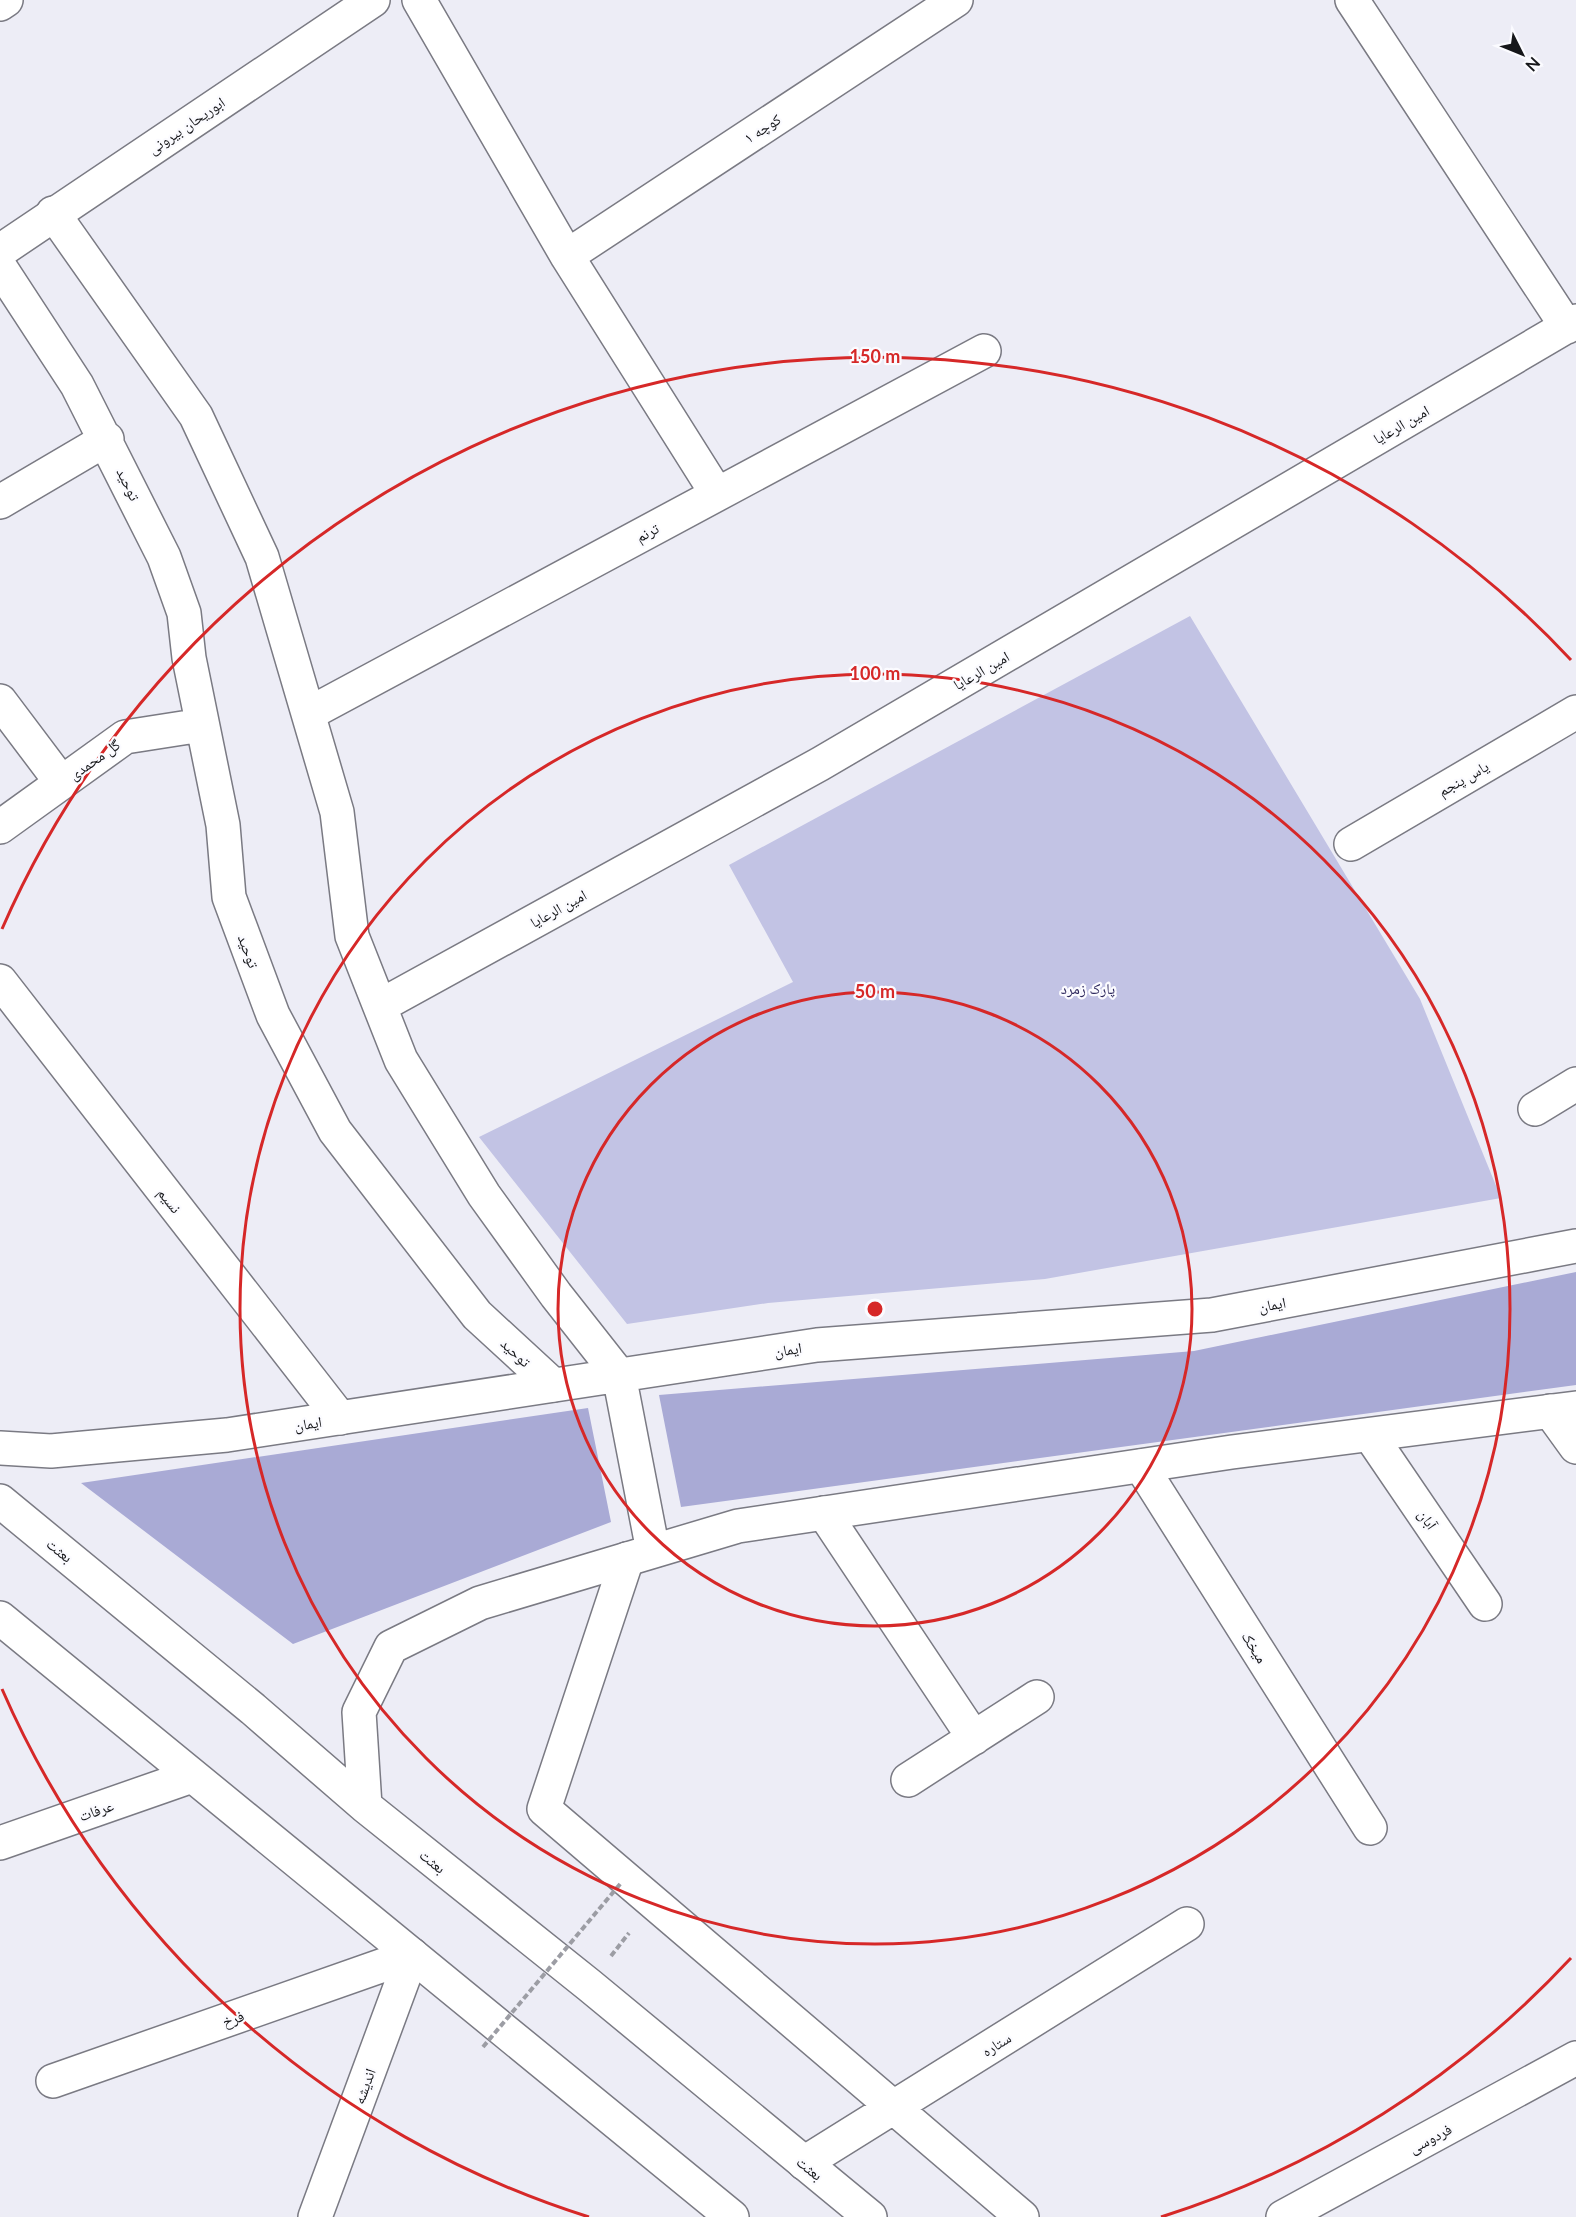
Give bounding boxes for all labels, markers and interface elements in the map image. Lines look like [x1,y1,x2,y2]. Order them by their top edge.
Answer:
north arrow [1492,24,1552,84]
text: N [1522,54,1544,76]
street label: ابوریحان بیرونی [144,93,229,159]
street label: کوچه ۱ [740,110,784,147]
text: 150 m [850,345,900,367]
street label: امین الرعایا [1370,401,1433,449]
street label: توحید [113,465,145,504]
street label: ترنم [633,518,663,547]
street label: امین الرعایا [950,647,1013,695]
text: 100 m [850,662,900,684]
street label: گل محمدی [65,735,124,785]
street label: یاس پنجم [1435,756,1493,801]
street label: امین الرعایا [527,885,590,933]
street label: توحید [234,932,264,971]
park label: پارک زمرد [1061,979,1115,998]
text: 50 m [855,980,895,1002]
street label: نسیم [153,1184,186,1218]
street label: ایمان [1257,1293,1288,1317]
centre of rings [865,1299,885,1319]
street label: توحید [497,1334,535,1371]
street label: ایمان [773,1338,803,1362]
street label: ایمان [293,1412,323,1436]
street label: آبان [1413,1506,1442,1535]
street label: بعثت [43,1534,77,1566]
street label: میخک [1238,1628,1272,1666]
street label: عرفات [76,1796,116,1825]
street label: بعثت [416,1845,450,1877]
street label: فرخ [220,2006,247,2032]
street label: ستاره [978,2028,1015,2061]
street label: اندیشه [349,2066,379,2106]
street label: فردوسی [1406,2119,1455,2158]
street label: بعثت [793,2152,827,2184]

